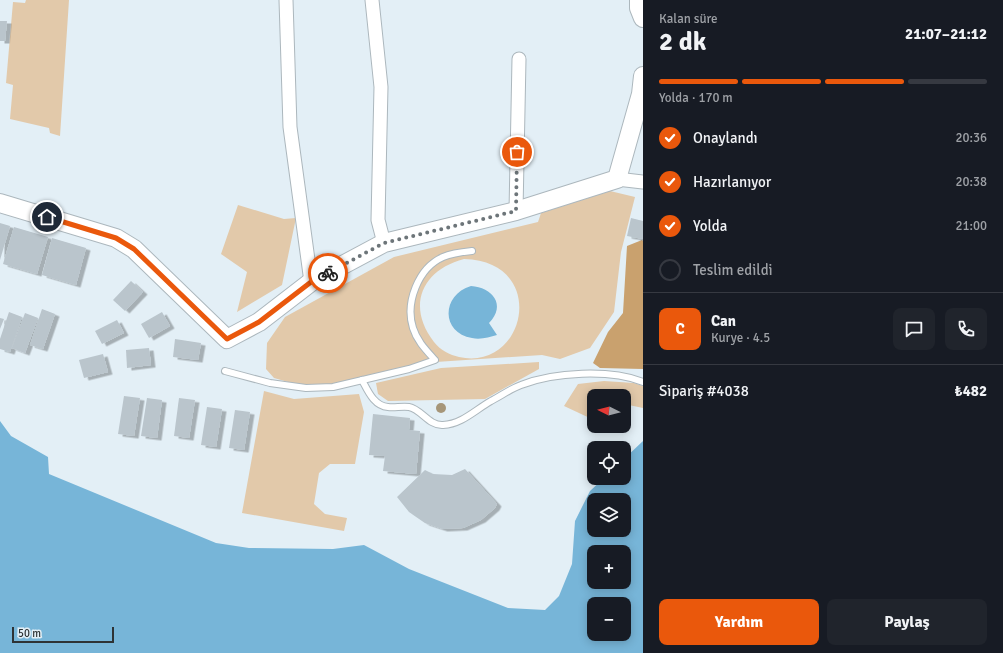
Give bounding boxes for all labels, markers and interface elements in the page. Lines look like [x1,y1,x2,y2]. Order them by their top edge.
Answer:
text: Kalan süre [659,11,718,27]
text: 21:07–21:12 [905,25,987,43]
text: 2 dk [659,26,706,58]
text: Yolda · 170 m [659,90,733,106]
icon: check [659,127,681,149]
text: Onaylandı [693,129,758,147]
text: 20:36 [955,130,987,146]
pin [500,135,534,169]
icon: bag [506,141,528,163]
icon: check [659,171,681,193]
text: Hazırlanıyor [693,173,771,191]
text: 20:38 [955,174,987,190]
pin [30,200,64,234]
icon: home [36,206,58,228]
icon: check [659,215,681,237]
text: Yolda [693,217,727,235]
text: 21:00 [955,218,987,234]
courier [308,253,348,293]
text: Teslim edildi [693,261,773,279]
icon: bike [317,262,339,284]
button: chat [893,308,935,350]
button: phone [945,308,987,350]
text: Can [711,312,736,330]
text: C [675,320,685,338]
text: Kurye · 4.5 [711,330,770,346]
text: Sipariş #4038 [659,382,749,400]
text: ₺482 [955,382,987,400]
north arrow [587,389,631,433]
map controls [587,389,631,641]
button: locate [587,441,631,485]
button: layers [587,493,631,537]
button: + [587,545,631,589]
button: − [587,597,631,641]
button: Yardım [659,599,819,645]
button: Paylaş [827,599,987,645]
scale bar [12,625,114,644]
text: 50 m [18,627,41,640]

